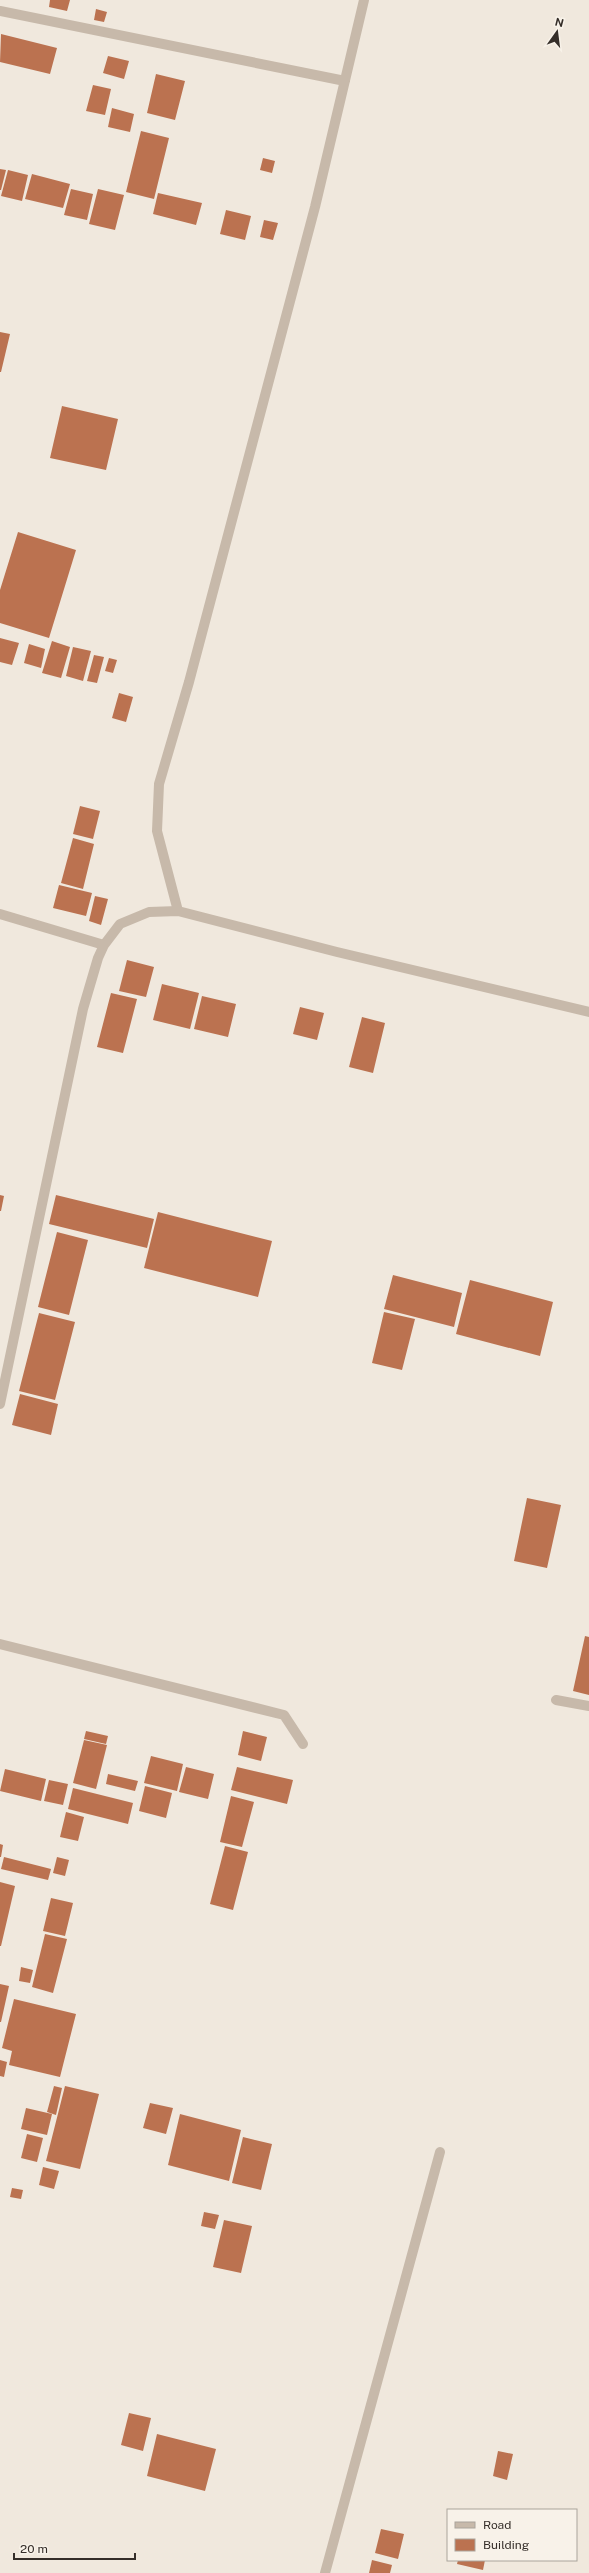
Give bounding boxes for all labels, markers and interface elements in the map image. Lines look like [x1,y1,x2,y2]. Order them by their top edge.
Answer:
north arrow [537,12,577,52]
text: N [554,15,565,29]
legend [447,2509,577,2561]
text: Road [483,2518,511,2532]
scale bar [14,2535,135,2561]
text: Building [483,2538,529,2552]
text: 20 m [20,2542,48,2556]

